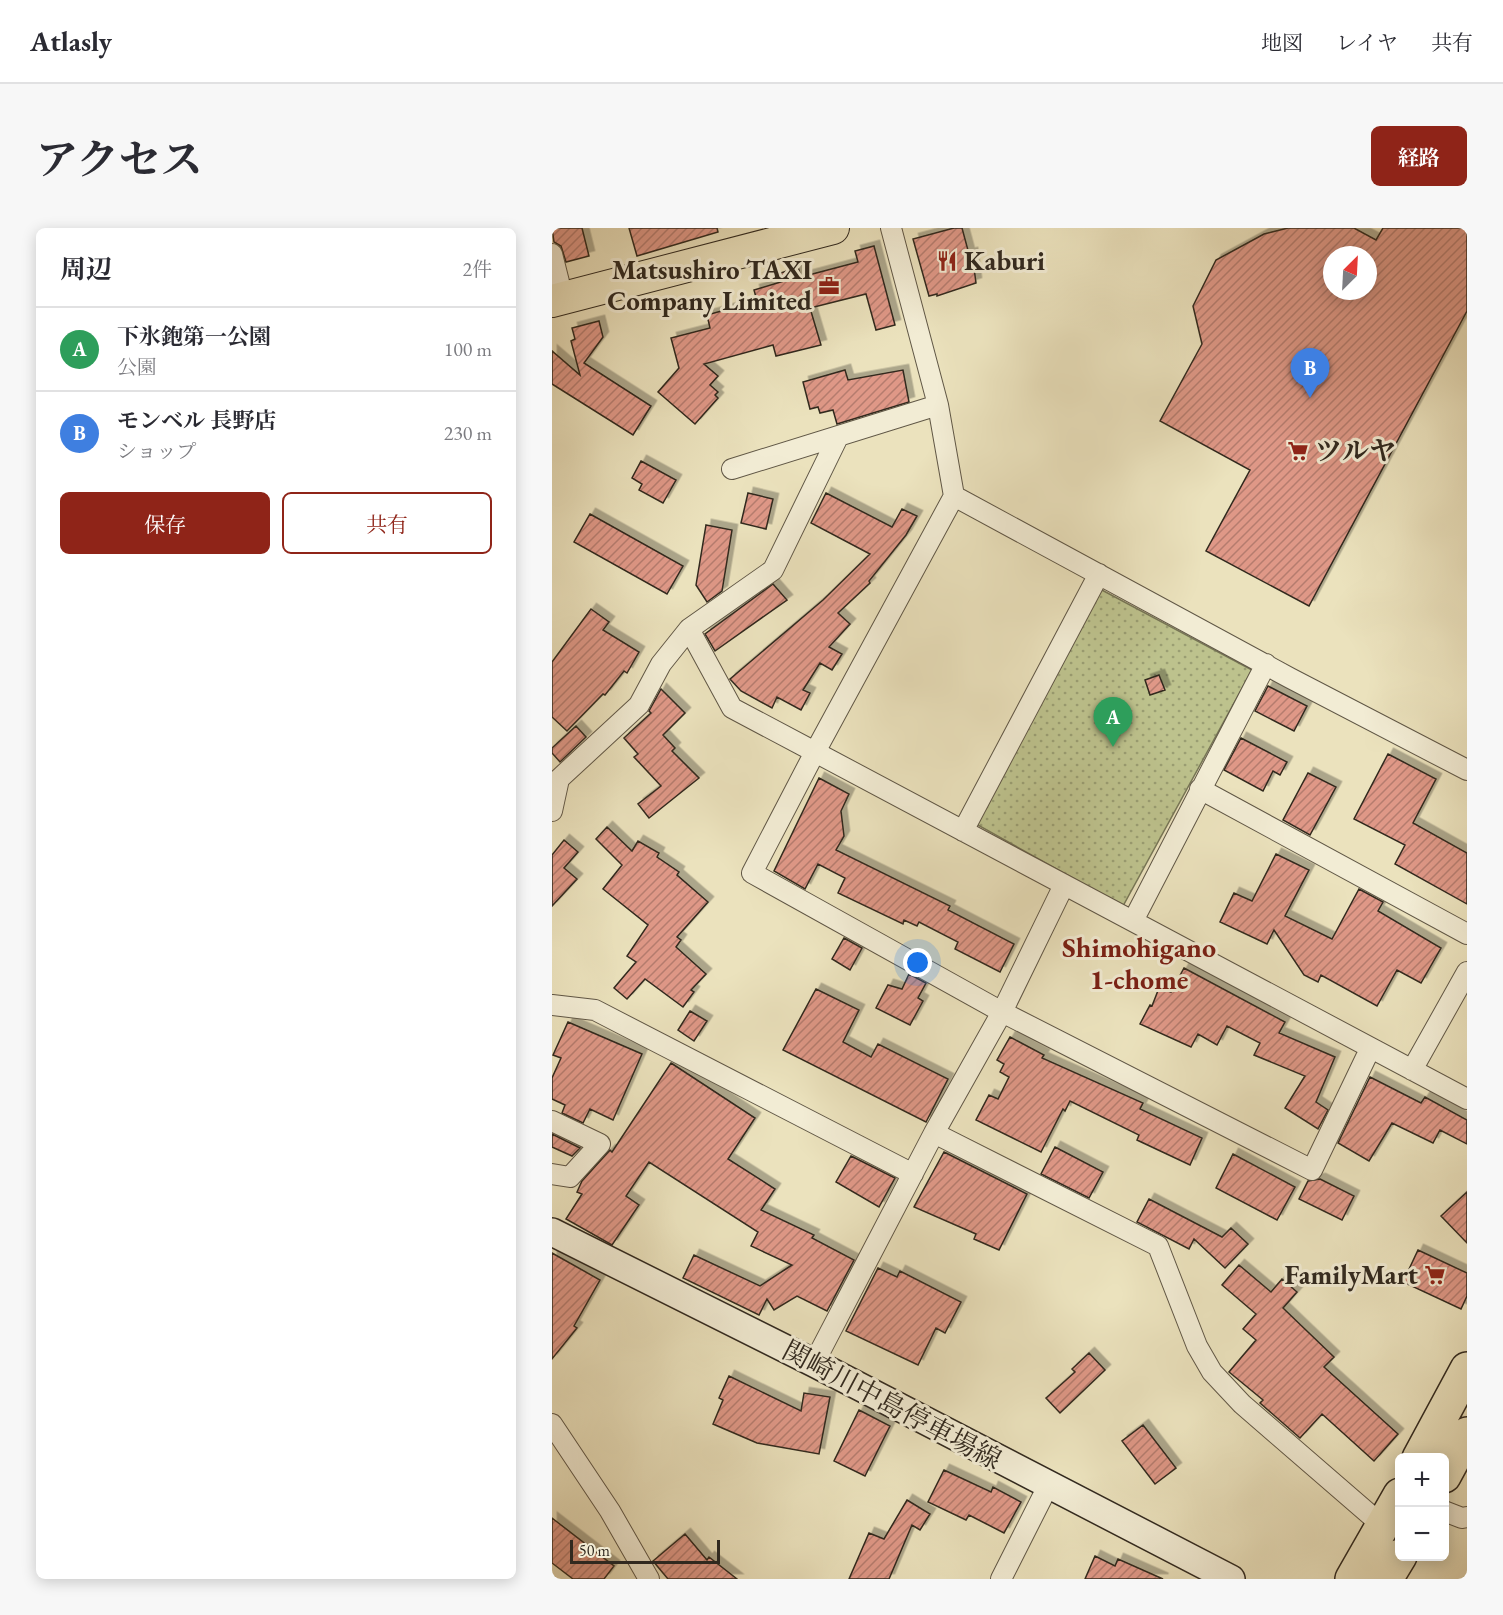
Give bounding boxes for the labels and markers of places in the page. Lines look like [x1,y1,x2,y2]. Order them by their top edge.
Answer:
place label: Kaburi [964,243,1045,278]
restaurant icon: Kaburi [935,249,959,273]
place label: Matsushiro TAXI Company Limited [607,252,812,318]
office icon: Matsushiro TAXI Company Limited [817,274,841,298]
pin: B [1290,348,1329,398]
place label: ツルヤ [1315,433,1396,468]
supermarket icon: ツルヤ [1286,439,1310,463]
pin: A [1094,698,1132,747]
place label: FamilyMart [1285,1257,1418,1292]
supermarket icon: FamilyMart [1423,1263,1447,1287]

